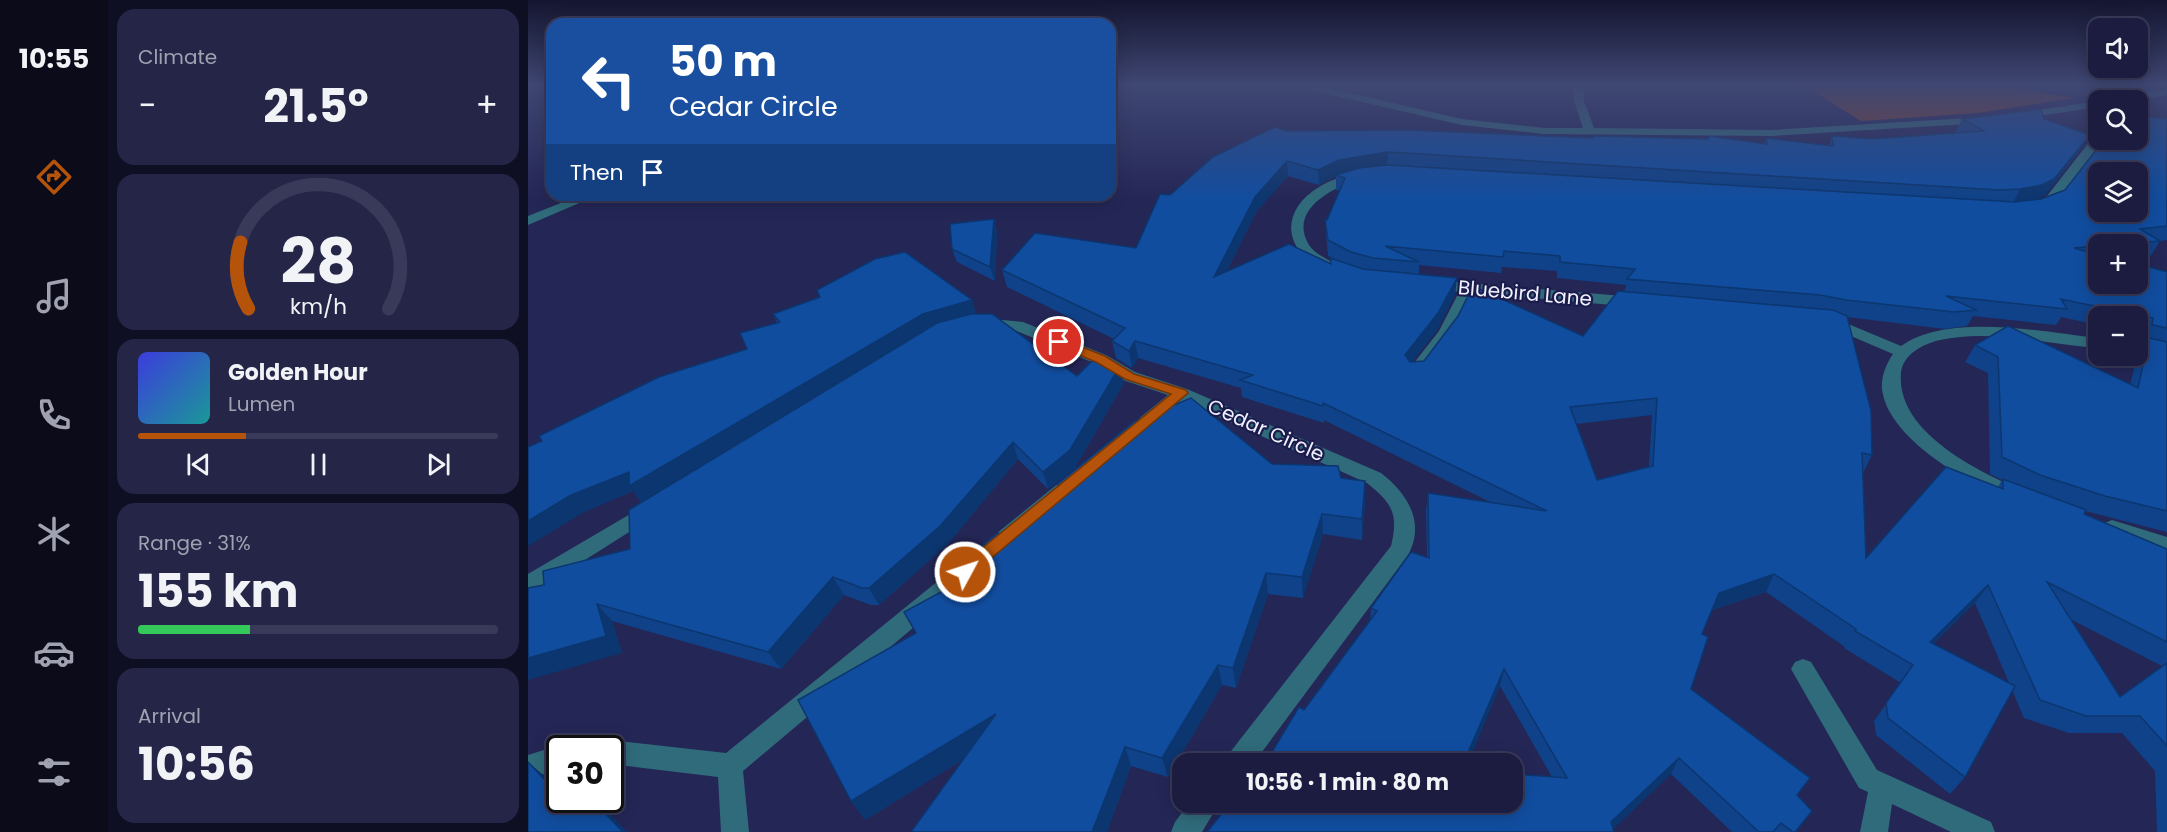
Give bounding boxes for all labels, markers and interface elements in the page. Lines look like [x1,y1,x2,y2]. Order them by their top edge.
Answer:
map controls [2088,18,2148,366]
button: sound [2088,18,2148,78]
text: 50 m [669,32,777,91]
text: 10:55 [19,40,89,77]
icon: left [570,42,648,120]
text: Climate [138,43,217,71]
text: 21.5° [263,75,369,138]
text: − [138,82,156,129]
text: + [475,82,498,129]
text: Cedar Circle [669,88,838,125]
button: search [2088,90,2148,150]
icon: directions [33,156,75,198]
icon: arrive [636,156,669,189]
text: Then [570,157,624,188]
button: layers [2088,162,2148,222]
text: 28 [280,217,356,305]
button: + [2088,234,2148,294]
street label: Bluebird Lane [1457,273,1593,313]
icon: music [33,275,75,317]
text: km/h [289,291,347,322]
button: − [2088,306,2148,366]
pin [1033,316,1084,367]
icon: arrive [1042,325,1075,358]
text: Golden Hour [228,357,368,388]
text: Lumen [228,390,295,418]
street label: Cedar Circle [1203,392,1329,468]
icon: phone [33,394,75,436]
icon: previous [182,448,215,481]
icon: pause [302,448,335,481]
icon: next [422,448,455,481]
icon: climate [33,513,75,555]
text: Range · 31% [138,529,251,557]
position arrow [933,540,997,604]
text: 155 km [138,560,298,623]
icon: car [33,632,75,674]
text: Arrival [138,702,201,730]
text: 10:56 [138,733,255,796]
speed limit sign: 30 [546,735,624,813]
icon: filters [33,751,75,793]
text: 10:56 · 1 min · 80 m [1246,767,1449,798]

